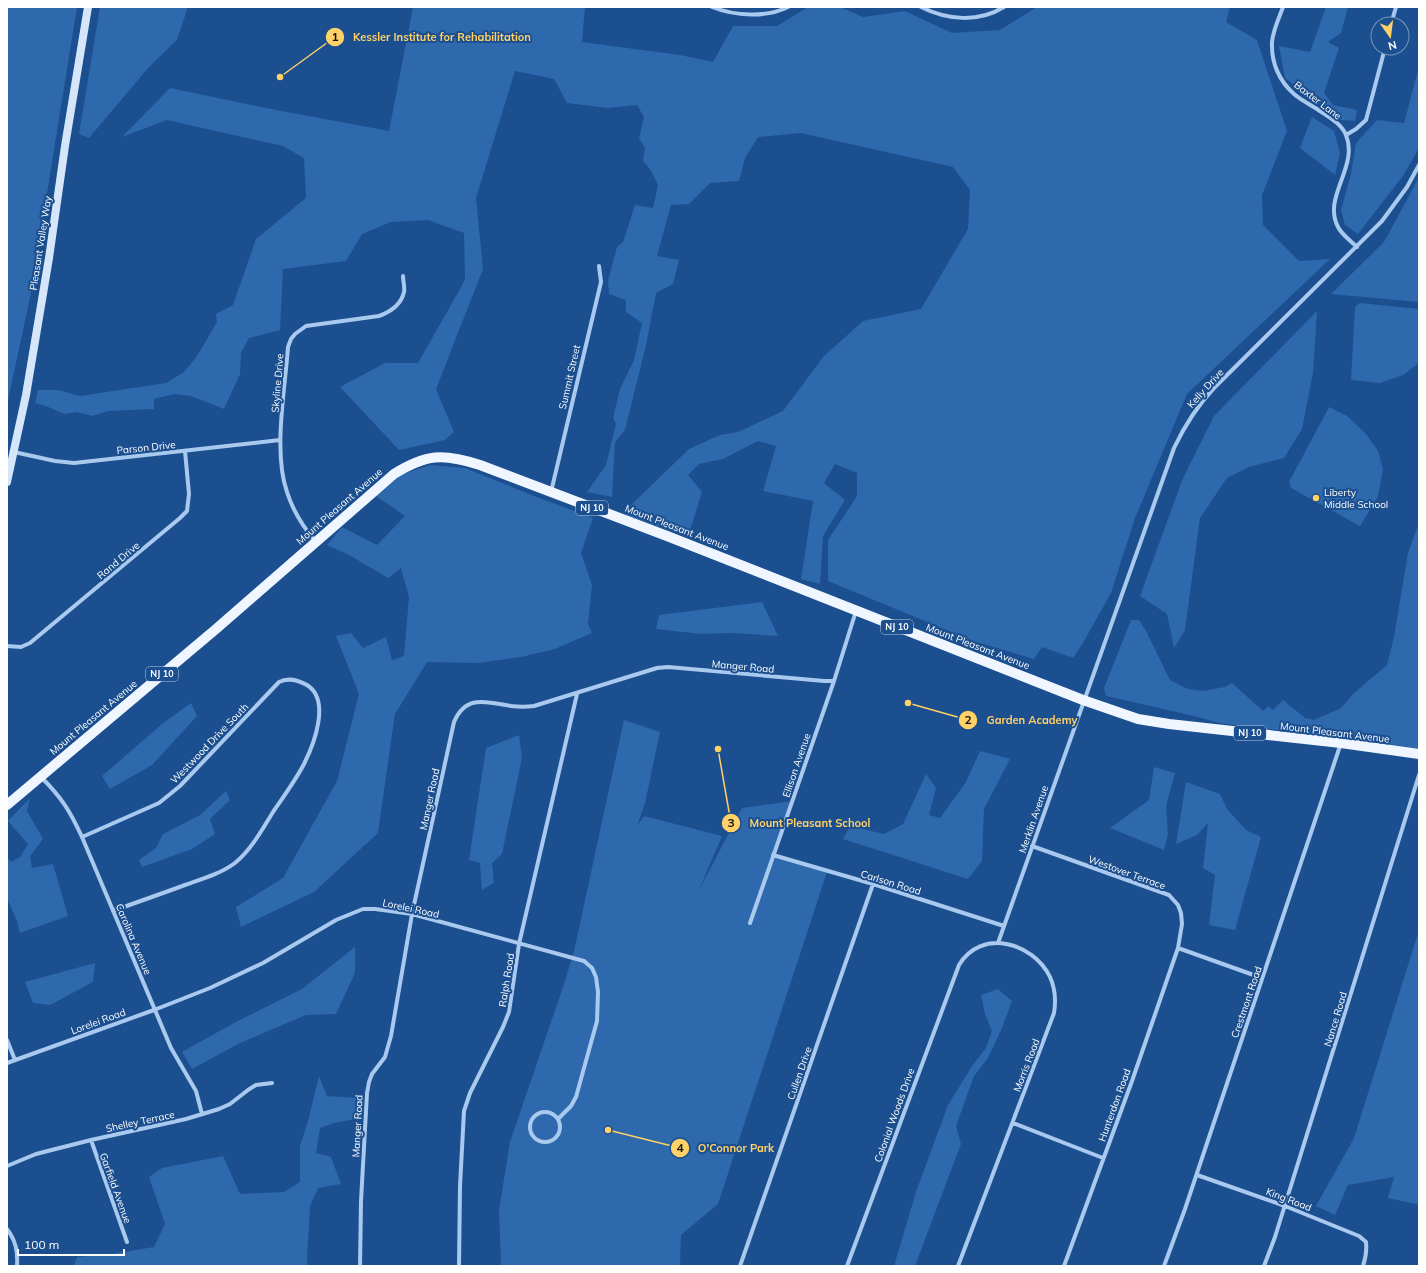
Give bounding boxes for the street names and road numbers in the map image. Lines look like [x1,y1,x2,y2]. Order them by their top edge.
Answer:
street label: Baxter Lane [1291,78,1344,122]
street label: Pleasant Valley Way [27,194,54,291]
street label: Summit Street [556,343,583,411]
street label: Skyline Drive [268,353,287,413]
street label: Kelly Drive [1184,366,1226,411]
street label: Parson Drive [116,438,176,457]
street label: Mount Pleasant Avenue [294,465,385,547]
road number: NJ 10 [576,501,608,515]
street label: Mount Pleasant Avenue [623,502,731,553]
street label: Rand Drive [94,539,142,582]
road number: NJ 10 [881,620,913,634]
street label: Mount Pleasant Avenue [924,621,1032,672]
street label: Manger Road [711,657,775,676]
road number: NJ 10 [146,667,178,681]
street label: Mount Pleasant Avenue [47,677,140,758]
street label: Westwood Drive South [168,700,251,786]
street label: Mount Pleasant Avenue [1279,719,1390,746]
road number: NJ 10 [1234,726,1266,740]
street label: Ellison Avenue [779,731,814,799]
street label: Manger Road [417,767,442,831]
street label: Merklin Avenue [1016,784,1051,855]
street label: Westover Terrace [1086,852,1167,892]
street label: Carlson Road [859,867,923,898]
street label: Lorelei Road [381,896,440,921]
street label: Carolina Avenue [113,902,154,977]
street label: Ralph Road [496,952,517,1008]
street label: Crestmont Road [1228,964,1265,1040]
street label: Nance Road [1321,990,1350,1048]
street label: Lorelei Road [69,1006,127,1037]
street label: Morris Road [1010,1037,1043,1094]
street label: Cullen Drive [784,1045,815,1101]
street label: Colonial Woods Drive [871,1066,918,1164]
street label: Hunterdon Road [1095,1067,1134,1143]
street label: Manger Road [349,1094,366,1158]
street label: Shelley Terrace [105,1108,176,1135]
street label: Garfield Avenue [97,1151,134,1225]
street label: King Road [1264,1185,1313,1214]

